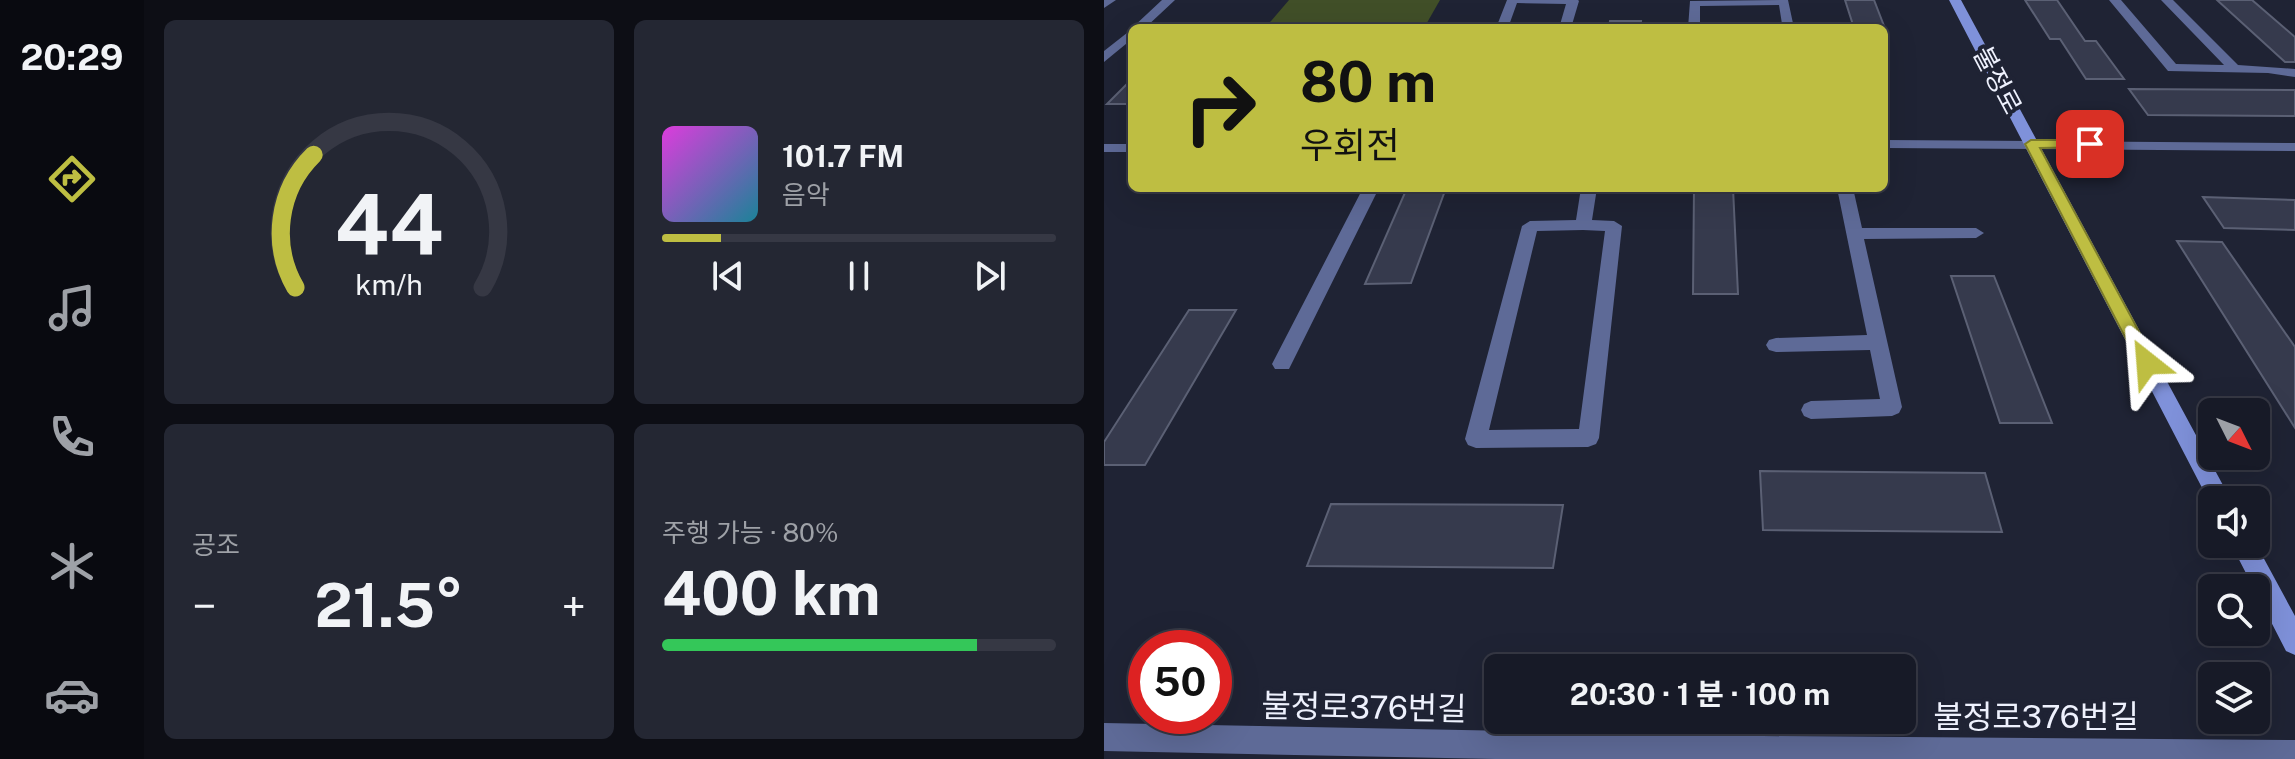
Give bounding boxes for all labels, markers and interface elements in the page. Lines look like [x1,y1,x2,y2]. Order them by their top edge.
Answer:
text: 20:29 [20,36,124,78]
street label: 불정로 [1967,41,2029,119]
text: 80 m [1300,49,1436,115]
icon: right [1168,56,1272,160]
pin [2056,110,2124,178]
icon: arrive [2068,122,2112,166]
text: 우회전 [1300,124,1399,166]
text: 101.7 FM [782,138,904,174]
icon: directions [44,151,100,207]
text: 44 [334,175,444,273]
text: 음악 [782,179,830,210]
icon: previous [706,254,750,298]
icon: pause [837,254,881,298]
icon: next [968,254,1012,298]
text: km/h [355,268,423,301]
icon: music [44,280,100,336]
position arrow [2105,321,2189,405]
north arrow [2198,398,2270,470]
map controls [2198,398,2270,734]
icon: phone [44,409,100,465]
button: sound [2198,486,2270,558]
text: 주행 가능 · 80% [662,517,839,548]
text: 공조 [192,529,240,560]
icon: climate [44,538,100,594]
text: 400 km [662,558,881,629]
text: 21.5° [315,570,463,641]
button: search [2198,574,2270,646]
text: − [192,580,216,632]
text: + [562,580,586,632]
speed limit sign: 50 [1128,630,1232,734]
button: layers [2198,662,2270,734]
icon: car [44,667,100,723]
text: 20:30 · 1 분 · 100 m [1570,676,1830,712]
street label: 불정로376번길 [1261,687,1467,727]
street label: 불정로376번길 [1933,698,2139,735]

